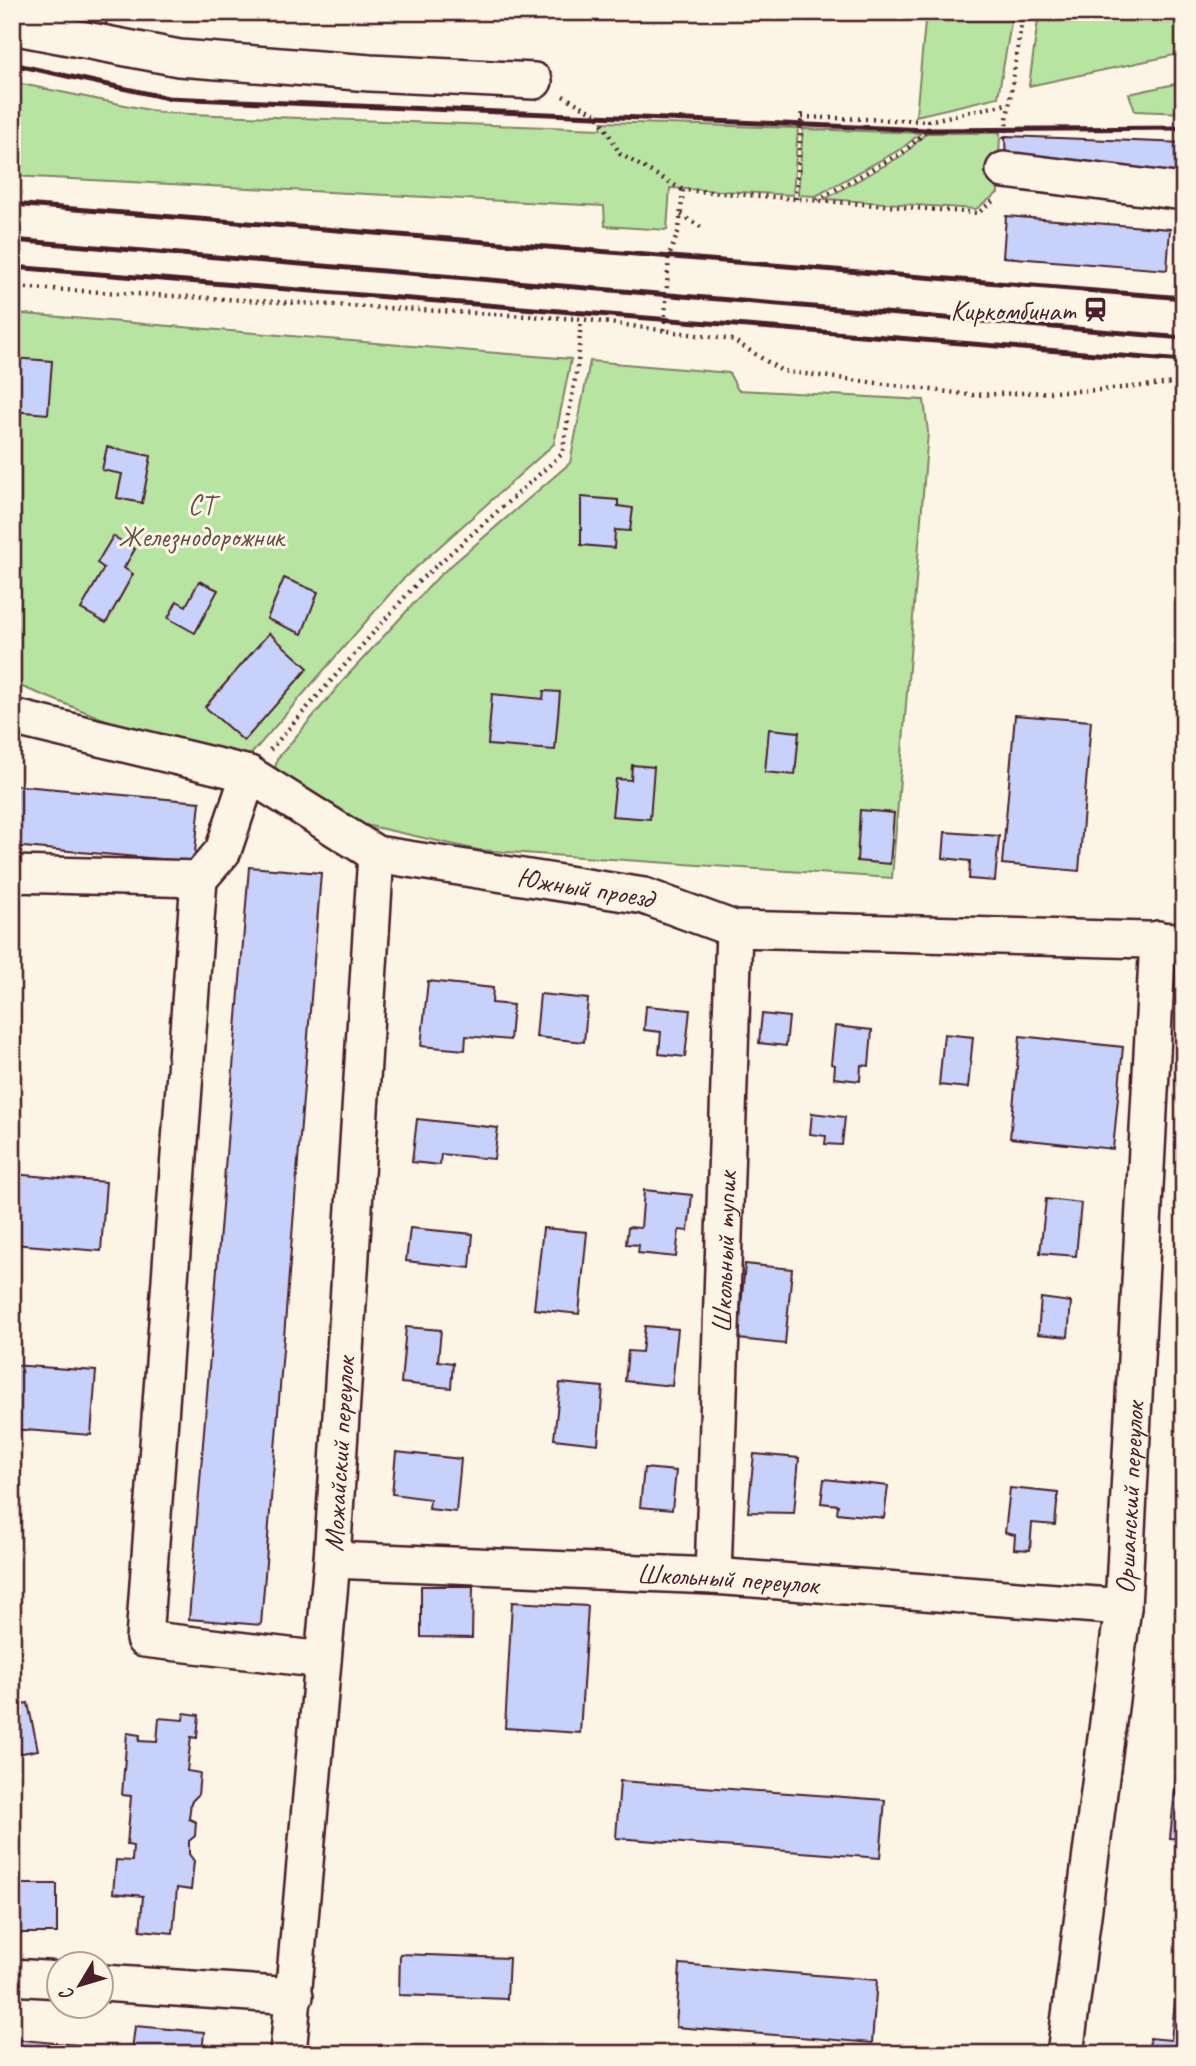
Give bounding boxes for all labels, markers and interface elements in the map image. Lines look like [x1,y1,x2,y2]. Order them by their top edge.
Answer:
place label: Киркомбинат [950,293,1077,328]
station icon: Киркомбинат [1082,296,1110,324]
park label: СТ Железнодорожник [118,487,287,554]
street label: Южный проезд [515,859,662,917]
street label: Школьный тупик [704,1169,744,1334]
street label: Можайский переулок [316,1353,363,1552]
street label: Оршанский переулок [1107,1398,1152,1595]
street label: Школьный переулок [636,1556,822,1602]
north arrow [46,1951,116,2021]
text: С [53,1982,80,2006]

